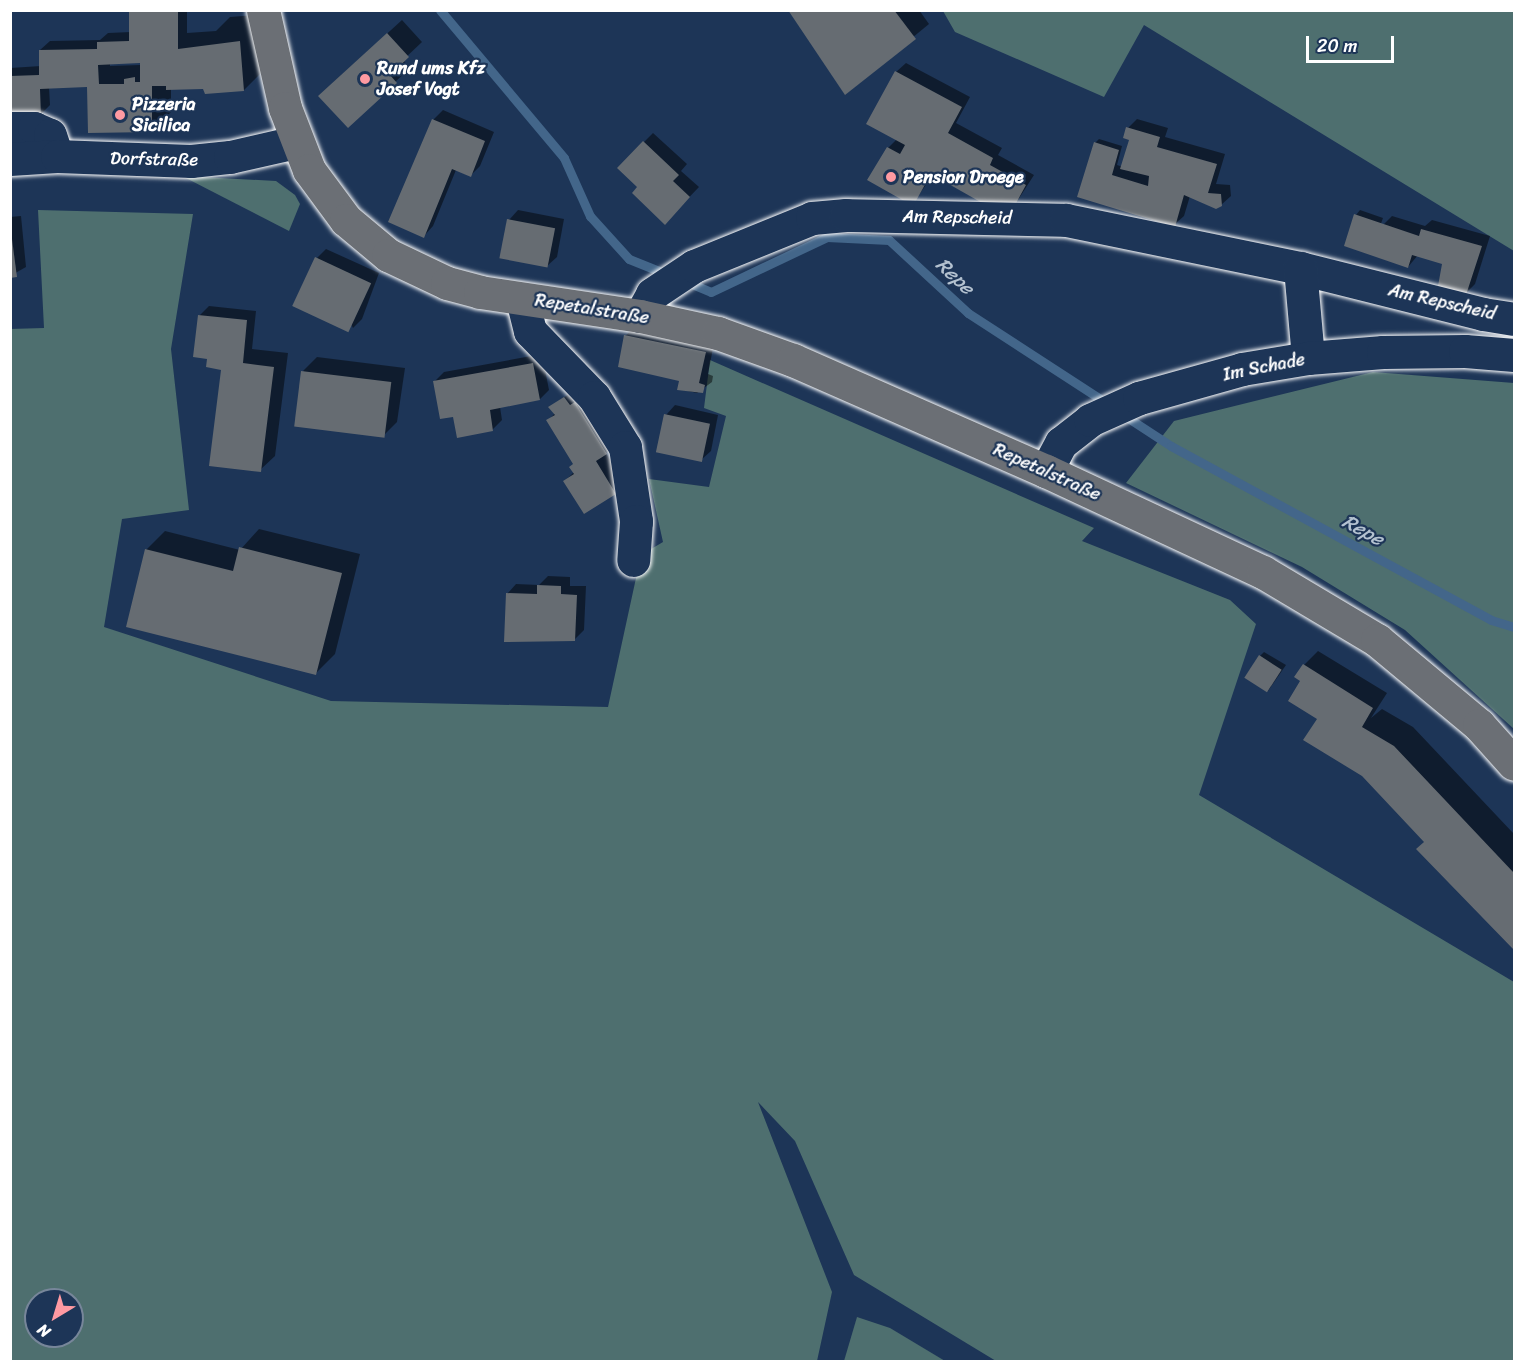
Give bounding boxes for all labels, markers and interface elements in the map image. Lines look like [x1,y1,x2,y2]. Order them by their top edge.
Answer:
scale bar [1309,24,1398,62]
text: 20 m [1317,30,1357,62]
place label: Rund ums Kfz Josef Vogt [377,58,485,100]
marker: Rund ums Kfz Josef Vogt [358,72,372,86]
place label: Pizzeria Sicilica [132,94,196,136]
marker: Pizzeria Sicilica [113,108,127,122]
street label: Dorfstraße [110,147,198,171]
place label: Pension Droege [903,166,1024,188]
marker: Pension Droege [884,170,898,184]
street label: Am Repscheid [902,205,1012,229]
water label: Repe [931,252,979,300]
street label: Am Repscheid [1386,279,1498,325]
street label: Repetalstraße [533,289,651,329]
street label: Im Schade [1221,348,1307,386]
street label: Repetalstraße [990,439,1104,505]
water label: Repe [1338,509,1388,551]
north arrow [24,1288,84,1348]
text: N [31,1316,57,1346]

